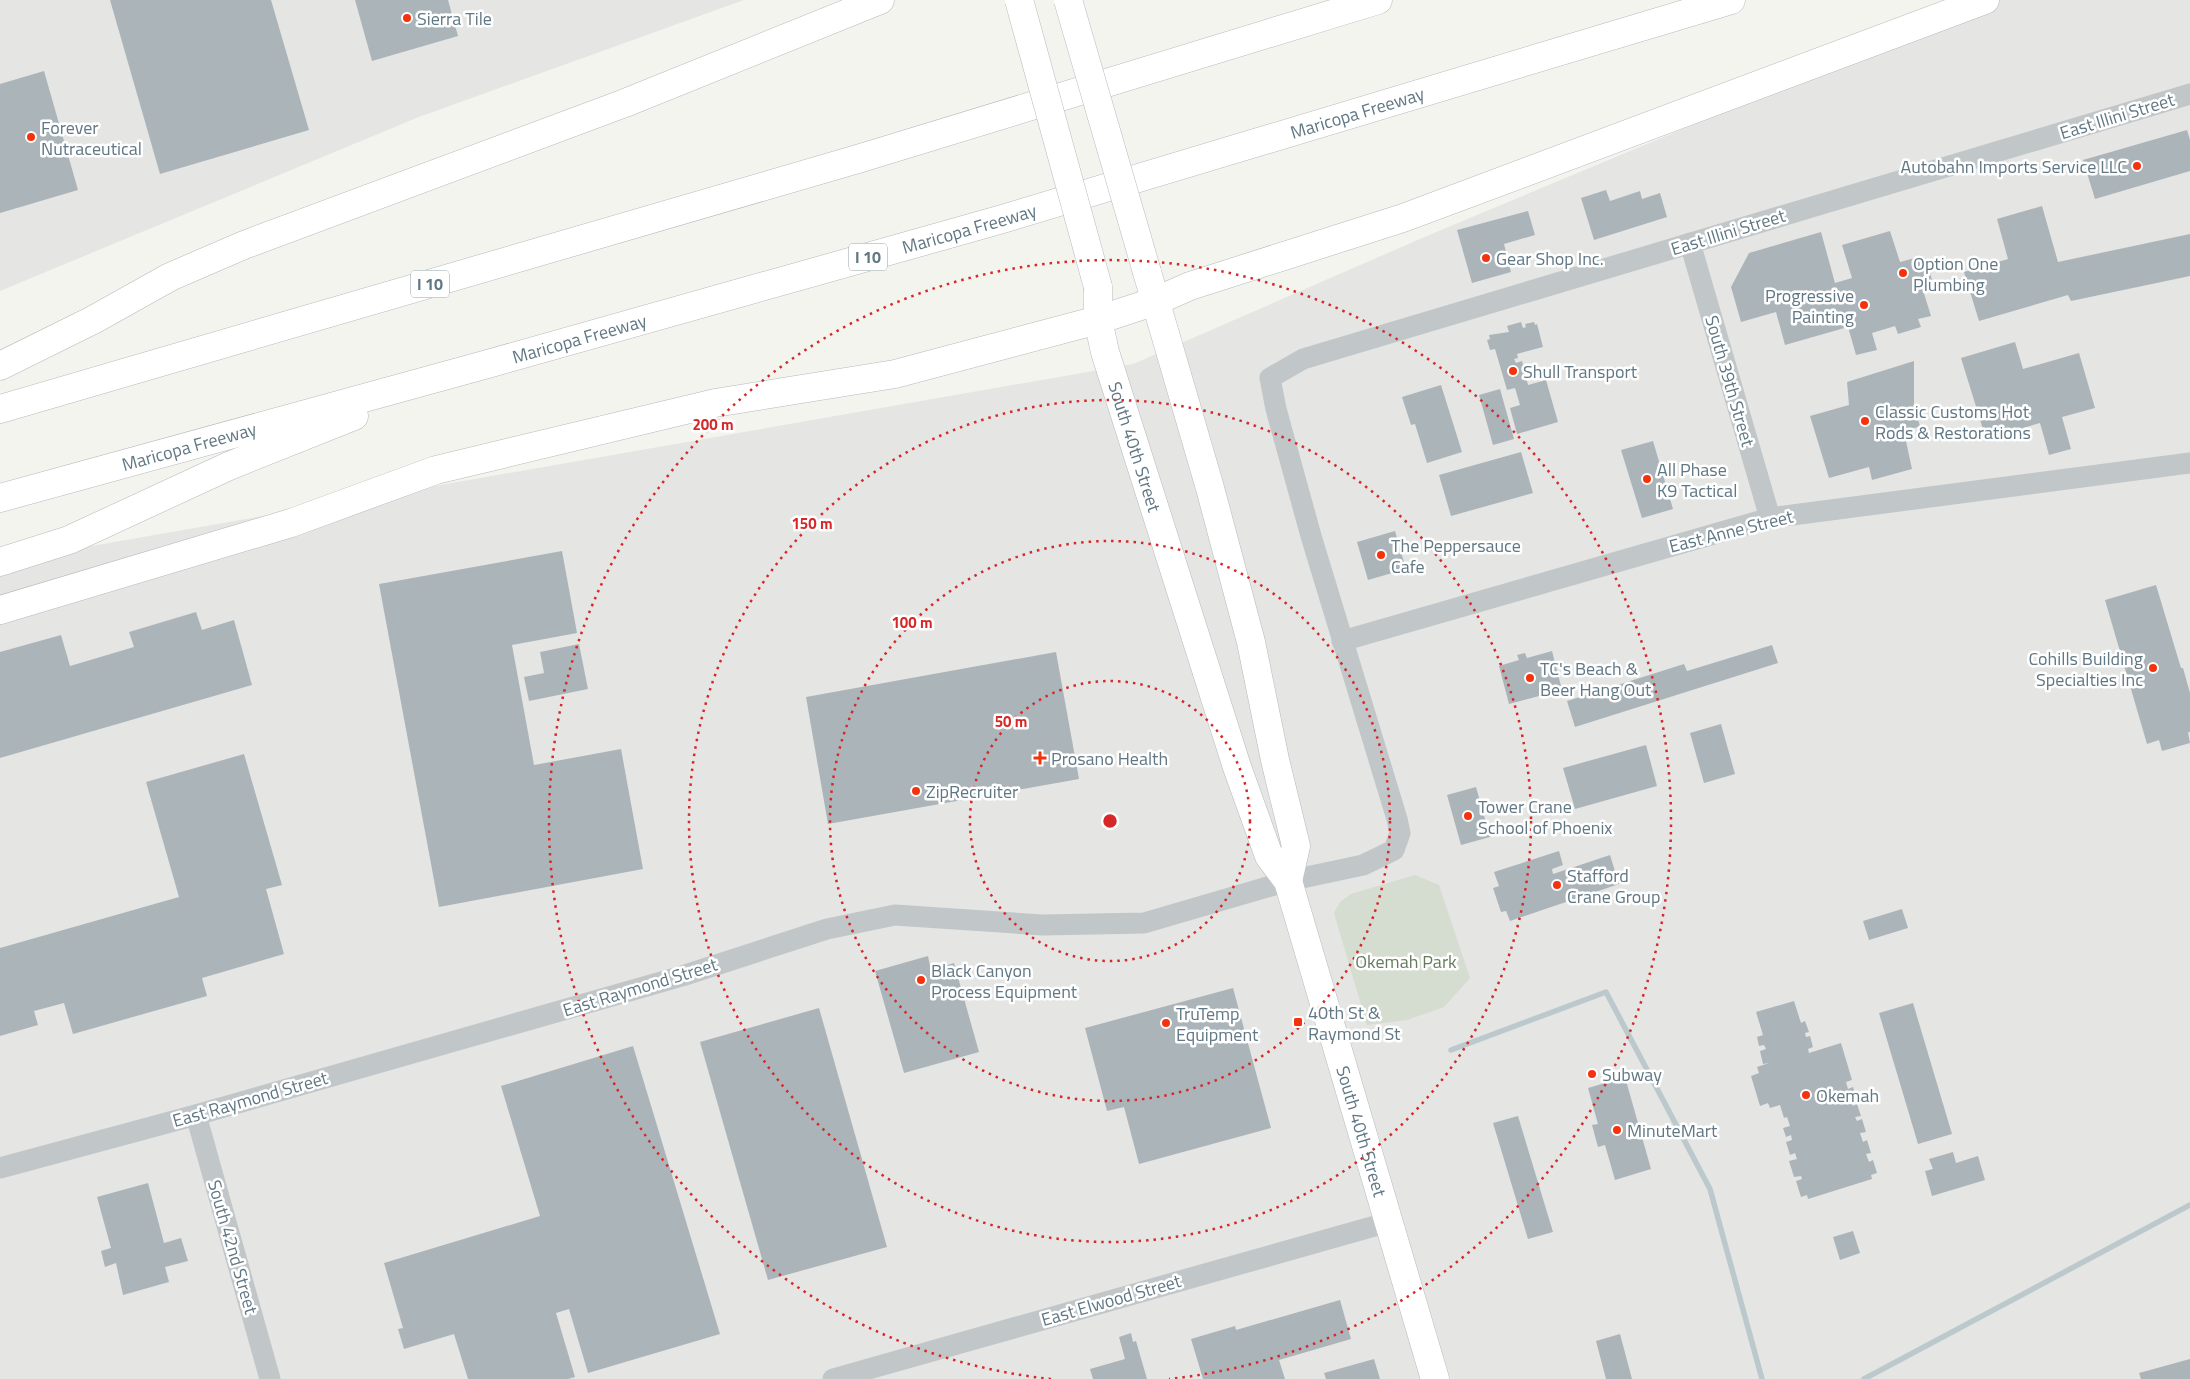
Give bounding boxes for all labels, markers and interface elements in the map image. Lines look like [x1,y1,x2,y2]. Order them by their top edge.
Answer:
place label: Sierra Tile [417,5,492,32]
marker: Sierra Tile [401,12,413,24]
street label: Maricopa Freeway [1287,79,1428,145]
street label: East Illini Street [2056,86,2178,146]
place label: Forever Nutraceutical [41,114,142,162]
marker: Forever Nutraceutical [25,131,37,143]
place label: Autobahn Imports Service LLC [1901,153,2127,180]
marker: Autobahn Imports Service LLC [2131,160,2143,172]
street label: Maricopa Freeway [899,196,1040,260]
street label: East Illini Street [1667,202,1789,262]
road number: I 10 [849,243,887,270]
place label: Gear Shop Inc. [1496,245,1604,272]
place label: Option One Plumbing [1913,250,1998,298]
marker: Gear Shop Inc. [1480,252,1492,264]
marker: Option One Plumbing [1897,267,1909,279]
road number: I 10 [411,270,449,298]
place label: Progressive Painting [1765,282,1854,330]
marker: Progressive Painting [1858,299,1870,311]
street label: Maricopa Freeway [509,306,650,370]
street label: South 39th Street [1698,312,1762,450]
place label: Shull Transport [1523,358,1638,385]
marker: Shull Transport [1507,365,1519,377]
street label: South 40th Street [1102,378,1169,516]
place label: Classic Customs Hot Rods & Restorations [1875,398,2031,446]
text: 200 m [692,413,734,436]
street label: Maricopa Freeway [119,415,260,477]
marker: Classic Customs Hot Rods & Restorations [1859,415,1871,427]
place label: All Phase K9 Tactical [1657,456,1737,504]
marker: All Phase K9 Tactical [1641,473,1653,485]
street label: East Anne Street [1666,502,1797,559]
text: 150 m [791,512,833,535]
place label: The Peppersauce Cafe [1391,532,1521,580]
marker: The Peppersauce Cafe [1375,549,1387,561]
text: 100 m [891,611,933,634]
place label: Cohills Building Specialties Inc [2029,645,2143,693]
place label: TC's Beach & Beer Hang Out [1540,655,1652,703]
marker: Cohills Building Specialties Inc [2147,662,2159,674]
marker: TC's Beach & Beer Hang Out [1524,672,1536,684]
text: 50 m [995,710,1027,733]
place label: Prosano Health [1051,745,1168,772]
marker: Prosano Health [1033,751,1047,765]
place label: ZipRecruiter [926,778,1018,805]
marker: ZipRecruiter [910,785,922,797]
place label: Tower Crane School of Phoenix [1478,793,1613,841]
marker: Tower Crane School of Phoenix [1462,810,1474,822]
centre of rings [1101,812,1119,830]
place label: Stafford Crane Group [1567,862,1660,910]
marker: Stafford Crane Group [1551,879,1563,891]
park label: Okemah Park [1355,948,1457,975]
street label: East Raymond Street [559,950,721,1023]
place label: Black Canyon Process Equipment [931,957,1078,1005]
marker: Black Canyon Process Equipment [915,974,927,986]
place label: 40th St & Raymond St [1308,999,1401,1047]
place label: TruTemp Equipment [1176,1000,1259,1048]
marker: 40th St & Raymond St [1292,1016,1304,1028]
marker: TruTemp Equipment [1160,1017,1172,1029]
place label: Subway [1602,1061,1662,1088]
street label: South 40th Street [1330,1062,1394,1201]
street label: East Raymond Street [169,1064,331,1134]
marker: Subway [1586,1068,1598,1080]
place label: Okemah [1816,1082,1879,1109]
marker: Okemah [1800,1089,1812,1101]
place label: MinuteMart [1627,1117,1718,1144]
marker: MinuteMart [1611,1124,1623,1136]
street label: South 42nd Street [201,1177,265,1318]
street label: East Elwood Street [1038,1267,1185,1333]

